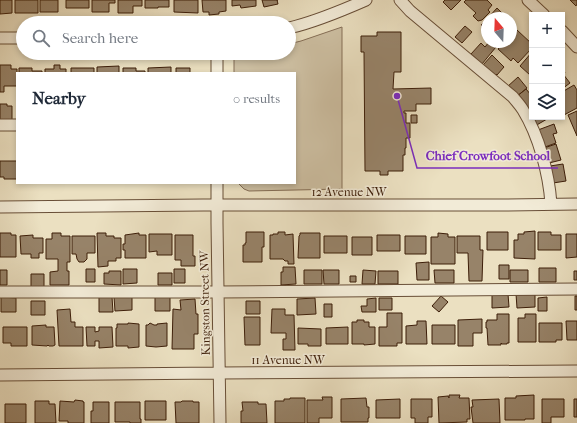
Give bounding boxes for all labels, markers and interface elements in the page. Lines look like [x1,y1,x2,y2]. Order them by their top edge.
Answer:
north arrow [481,12,517,48]
map controls [529,12,565,120]
button: + [529,12,565,48]
search box [16,16,296,60]
icon: search [30,27,52,49]
text: Search here [62,29,138,47]
button: − [529,48,565,84]
button: layers [529,84,565,120]
text: Nearby [32,88,86,108]
text: 0 results [233,91,280,106]
callout: Chief Crowfoot School [417,143,558,168]
text: Chief Crowfoot School [426,148,551,163]
street label: 12 Avenue NW [311,185,388,199]
street label: Kingston Street NW [197,249,213,356]
street label: 11 Avenue NW [251,353,326,367]

